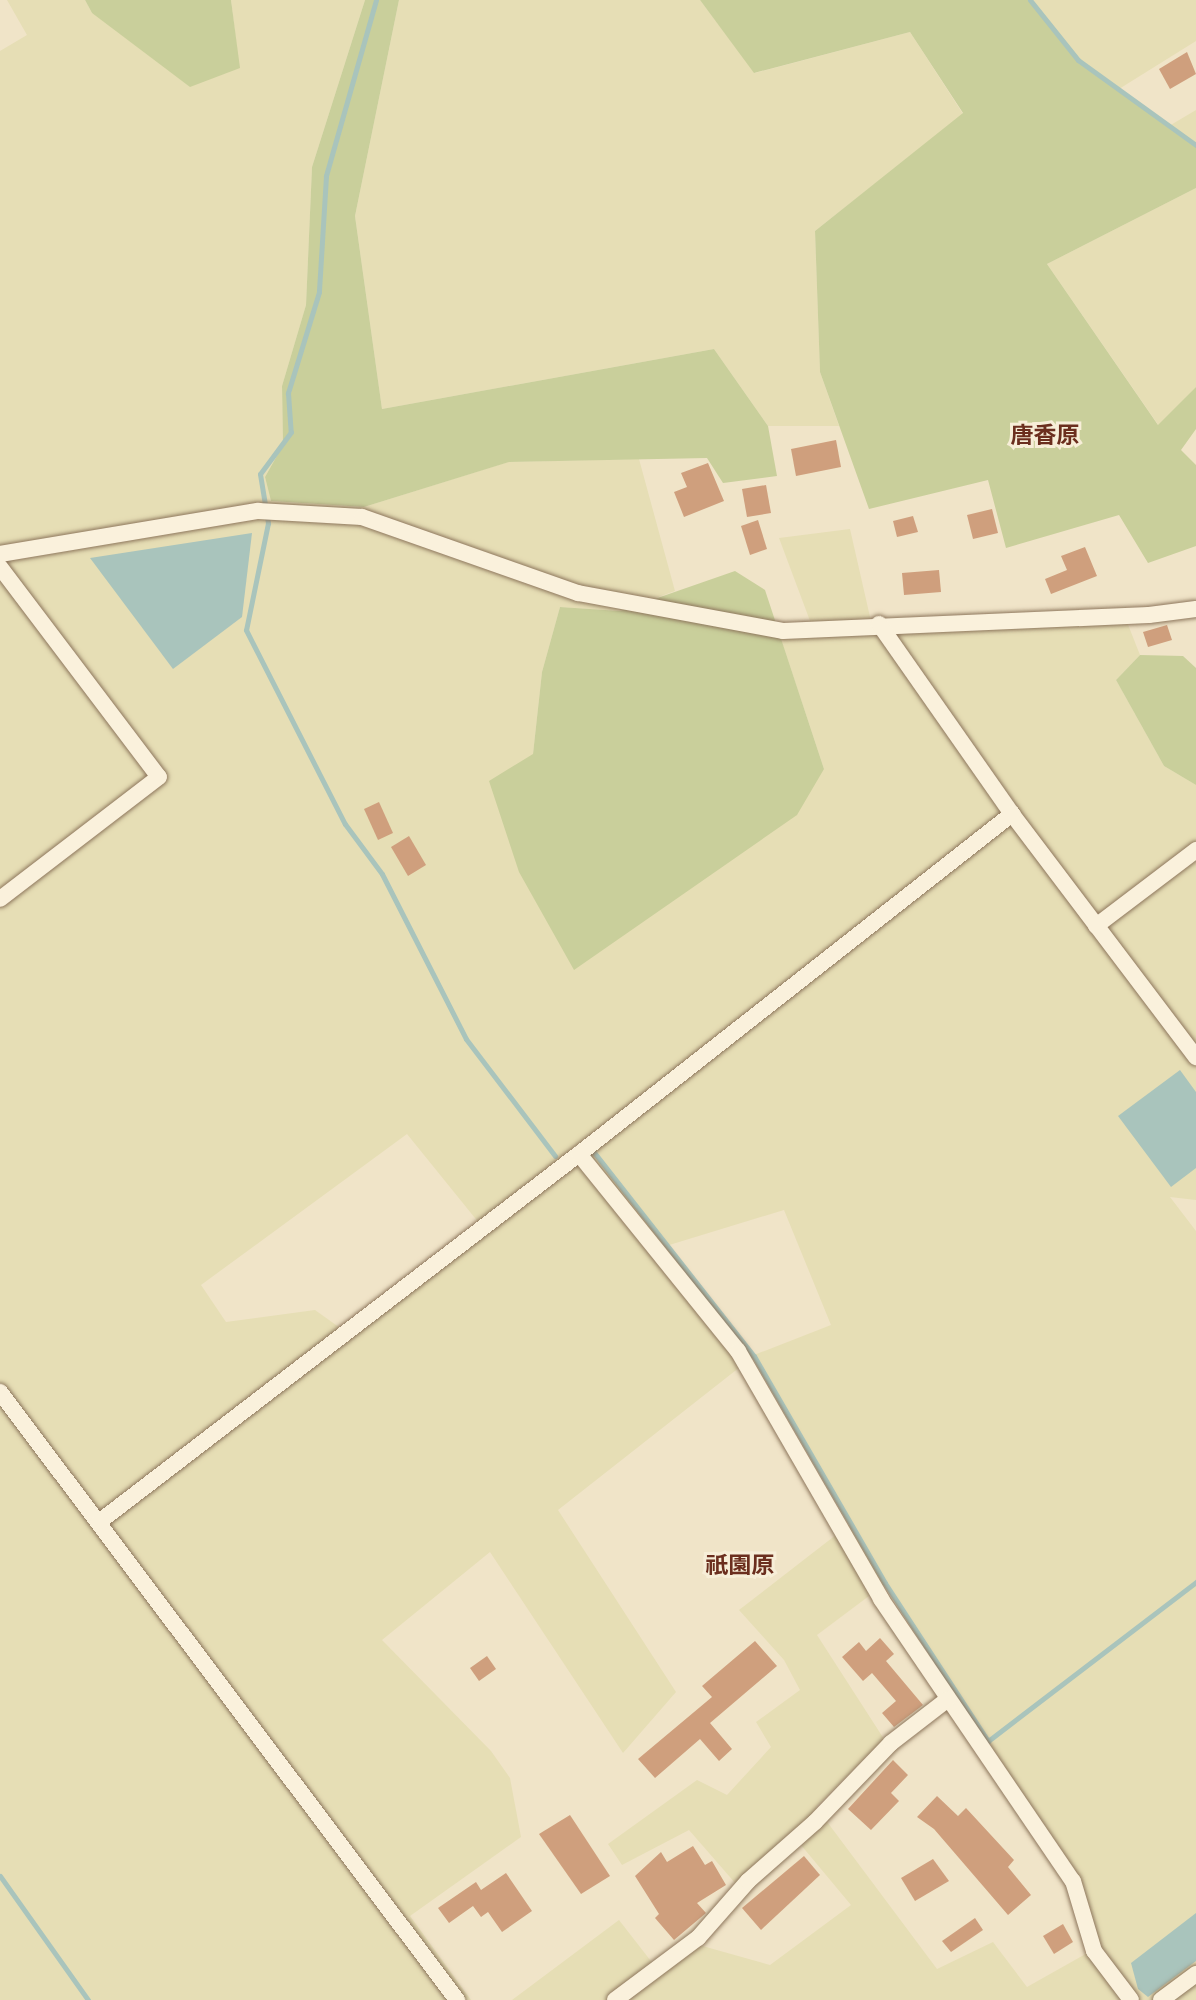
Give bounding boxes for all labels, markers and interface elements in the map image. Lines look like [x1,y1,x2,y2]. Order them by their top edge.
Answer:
district label: 唐香原 [1011,421,1079,449]
district label: 祇園原 [706,1551,774,1579]

